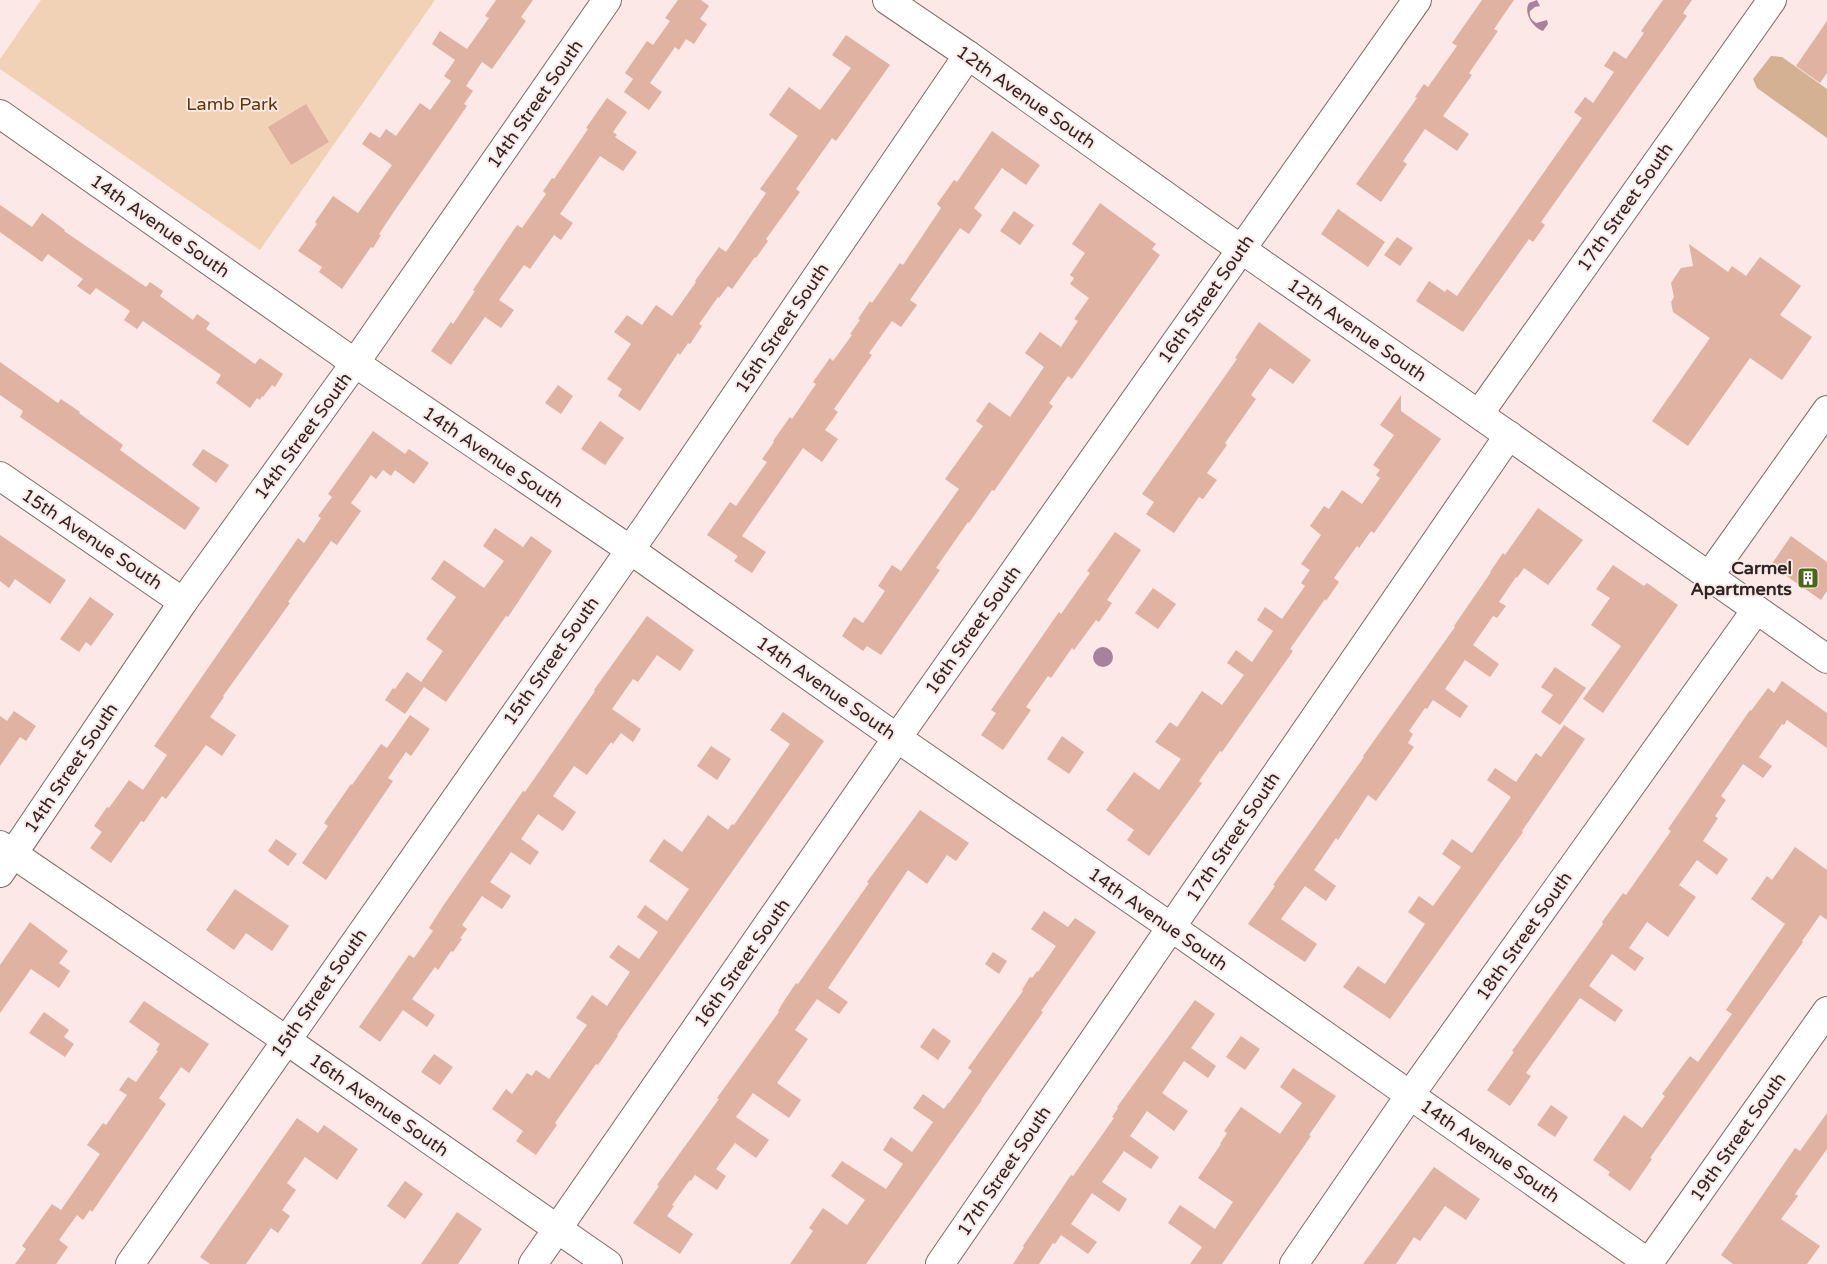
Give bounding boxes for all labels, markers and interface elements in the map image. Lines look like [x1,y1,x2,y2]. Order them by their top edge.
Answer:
street label: 14th Street South [482,35,588,173]
street label: 12th Avenue South [952,41,1100,153]
park label: Lamb Park [186,93,278,115]
street label: 17th Street South [1572,138,1678,276]
street label: 14th Avenue South [86,170,234,282]
street label: 16th Street South [1153,230,1259,368]
street label: 15th Street South [730,259,834,397]
street label: 12th Avenue South [1283,274,1431,386]
street label: 14th Street South [249,368,357,504]
street label: 14th Avenue South [418,402,568,512]
street label: 15th Avenue South [17,484,167,594]
place label: Carmel Apartments [1690,557,1792,600]
street label: 16th Street South [920,561,1026,699]
building icon: Carmel Apartments [1796,566,1820,590]
street label: 15th Street South [498,592,604,730]
street label: 14th Avenue South [752,632,900,744]
street label: 14th Street South [19,699,123,837]
street label: 17th Street South [1181,768,1285,906]
street label: 14th Avenue South [1084,863,1232,975]
street label: 18th Street South [1471,867,1577,1005]
street label: 16th Street South [689,894,795,1032]
street label: 15th Street South [266,924,372,1062]
street label: 16th Avenue South [305,1049,453,1161]
street label: 19th Street South [1685,1068,1791,1206]
street label: 14th Avenue South [1416,1095,1564,1207]
street label: 17th Street South [952,1102,1056,1240]

